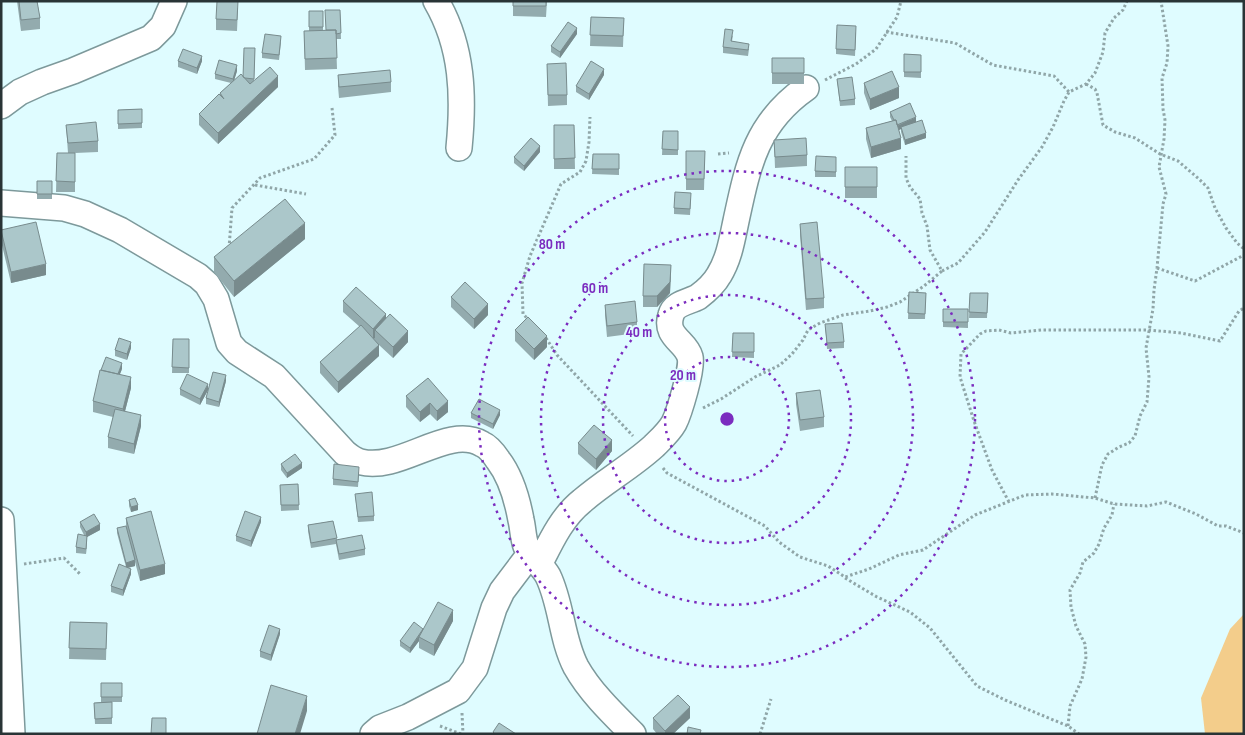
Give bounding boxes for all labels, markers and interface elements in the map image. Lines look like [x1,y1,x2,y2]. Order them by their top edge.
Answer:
text: 80 m [539,235,565,254]
text: 60 m [582,279,608,298]
text: 40 m [626,323,652,342]
text: 20 m [670,366,696,385]
centre of rings [718,410,736,428]

